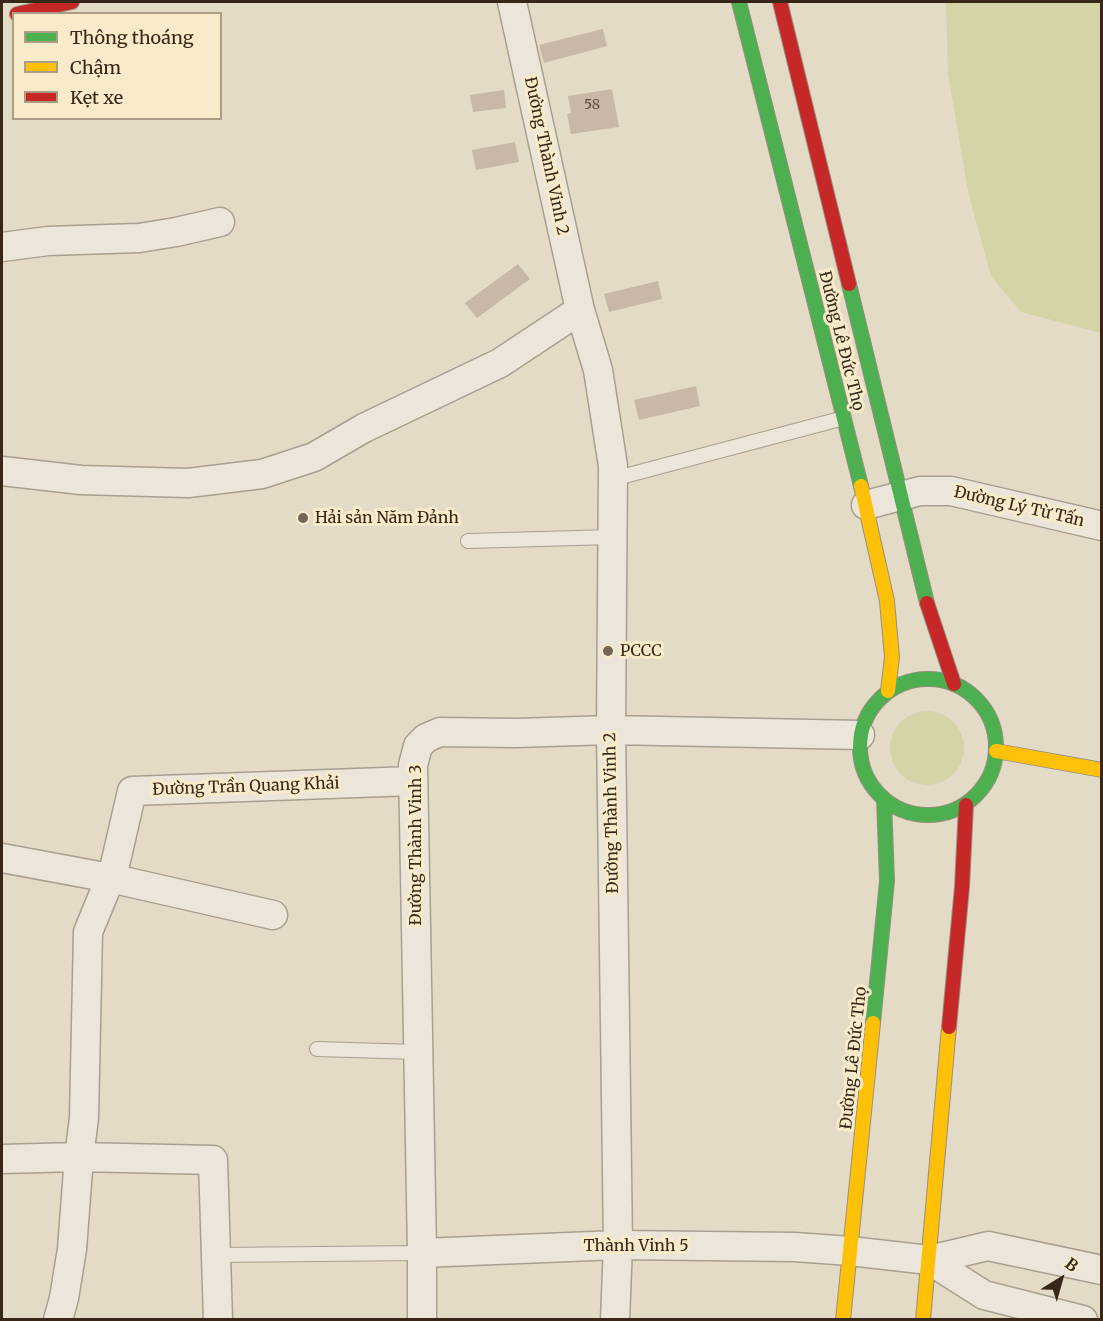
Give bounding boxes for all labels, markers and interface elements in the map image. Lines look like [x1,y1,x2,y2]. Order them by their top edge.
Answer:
legend [12,12,222,120]
text: Thông thoáng [70,26,194,49]
text: Chậm [70,56,121,79]
street label: Đường Thành Vinh 2 [520,75,572,237]
text: Kẹt xe [70,86,123,109]
house number: 58 [584,97,600,113]
street label: Đường Lê Đức Thọ [814,269,868,413]
street label: Đường Lý Từ Tấn [952,483,1086,531]
place label: Hải sản Năm Đảnh [315,508,459,528]
marker: Hải sản Năm Đảnh [296,511,310,525]
place label: PCCC [620,641,662,661]
marker: PCCC [601,644,615,658]
street label: Đường Thành Vinh 2 [601,732,623,894]
street label: Đường Thành Vinh 3 [406,765,426,925]
street label: Đường Trần Quang Khải [152,774,340,800]
street label: Đường Lê Đức Thọ [837,986,871,1130]
street label: Thành Vinh 5 [583,1236,689,1256]
north arrow [1031,1249,1091,1309]
text: B [1061,1253,1082,1276]

